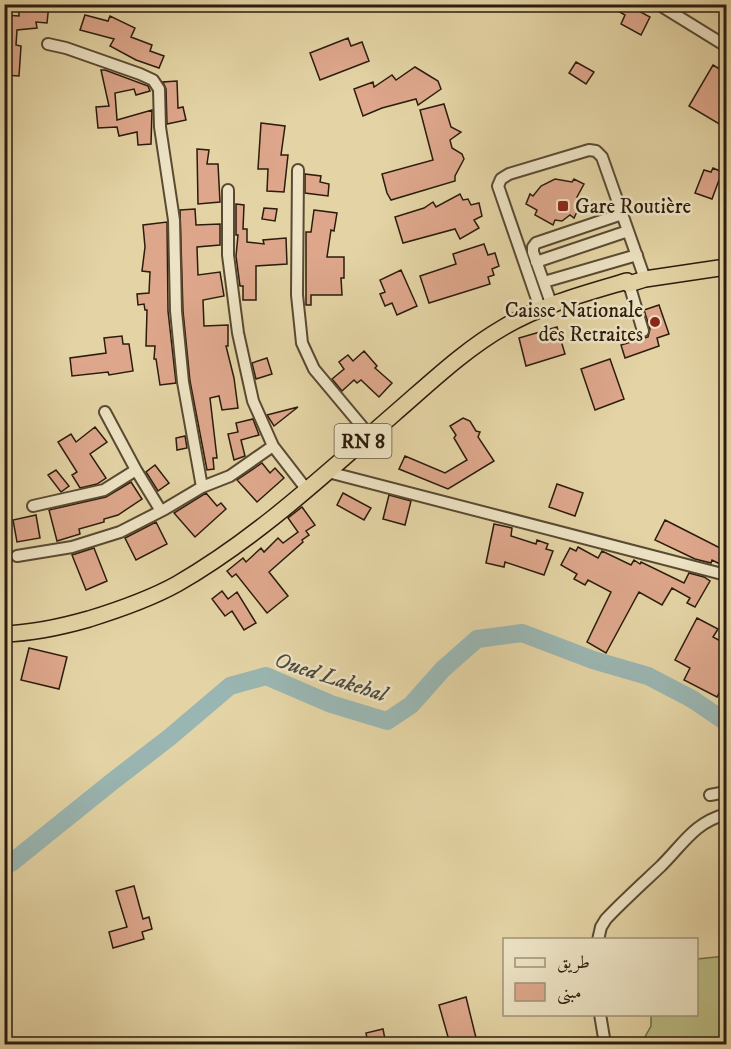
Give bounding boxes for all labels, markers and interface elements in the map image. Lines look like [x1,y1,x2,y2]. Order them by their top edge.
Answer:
place label: Gare Routière [575,194,691,220]
marker: Gare Routière [556,199,570,213]
place label: Caisse Nationale des Retraites [505,298,643,348]
marker: Caisse Nationale des Retraites [648,315,662,329]
road number: RN 8 [334,424,392,458]
water label: Oued Lakehal [271,647,392,709]
legend [503,938,698,1016]
text: طريق [557,952,590,974]
text: مبنى [557,982,582,1005]

